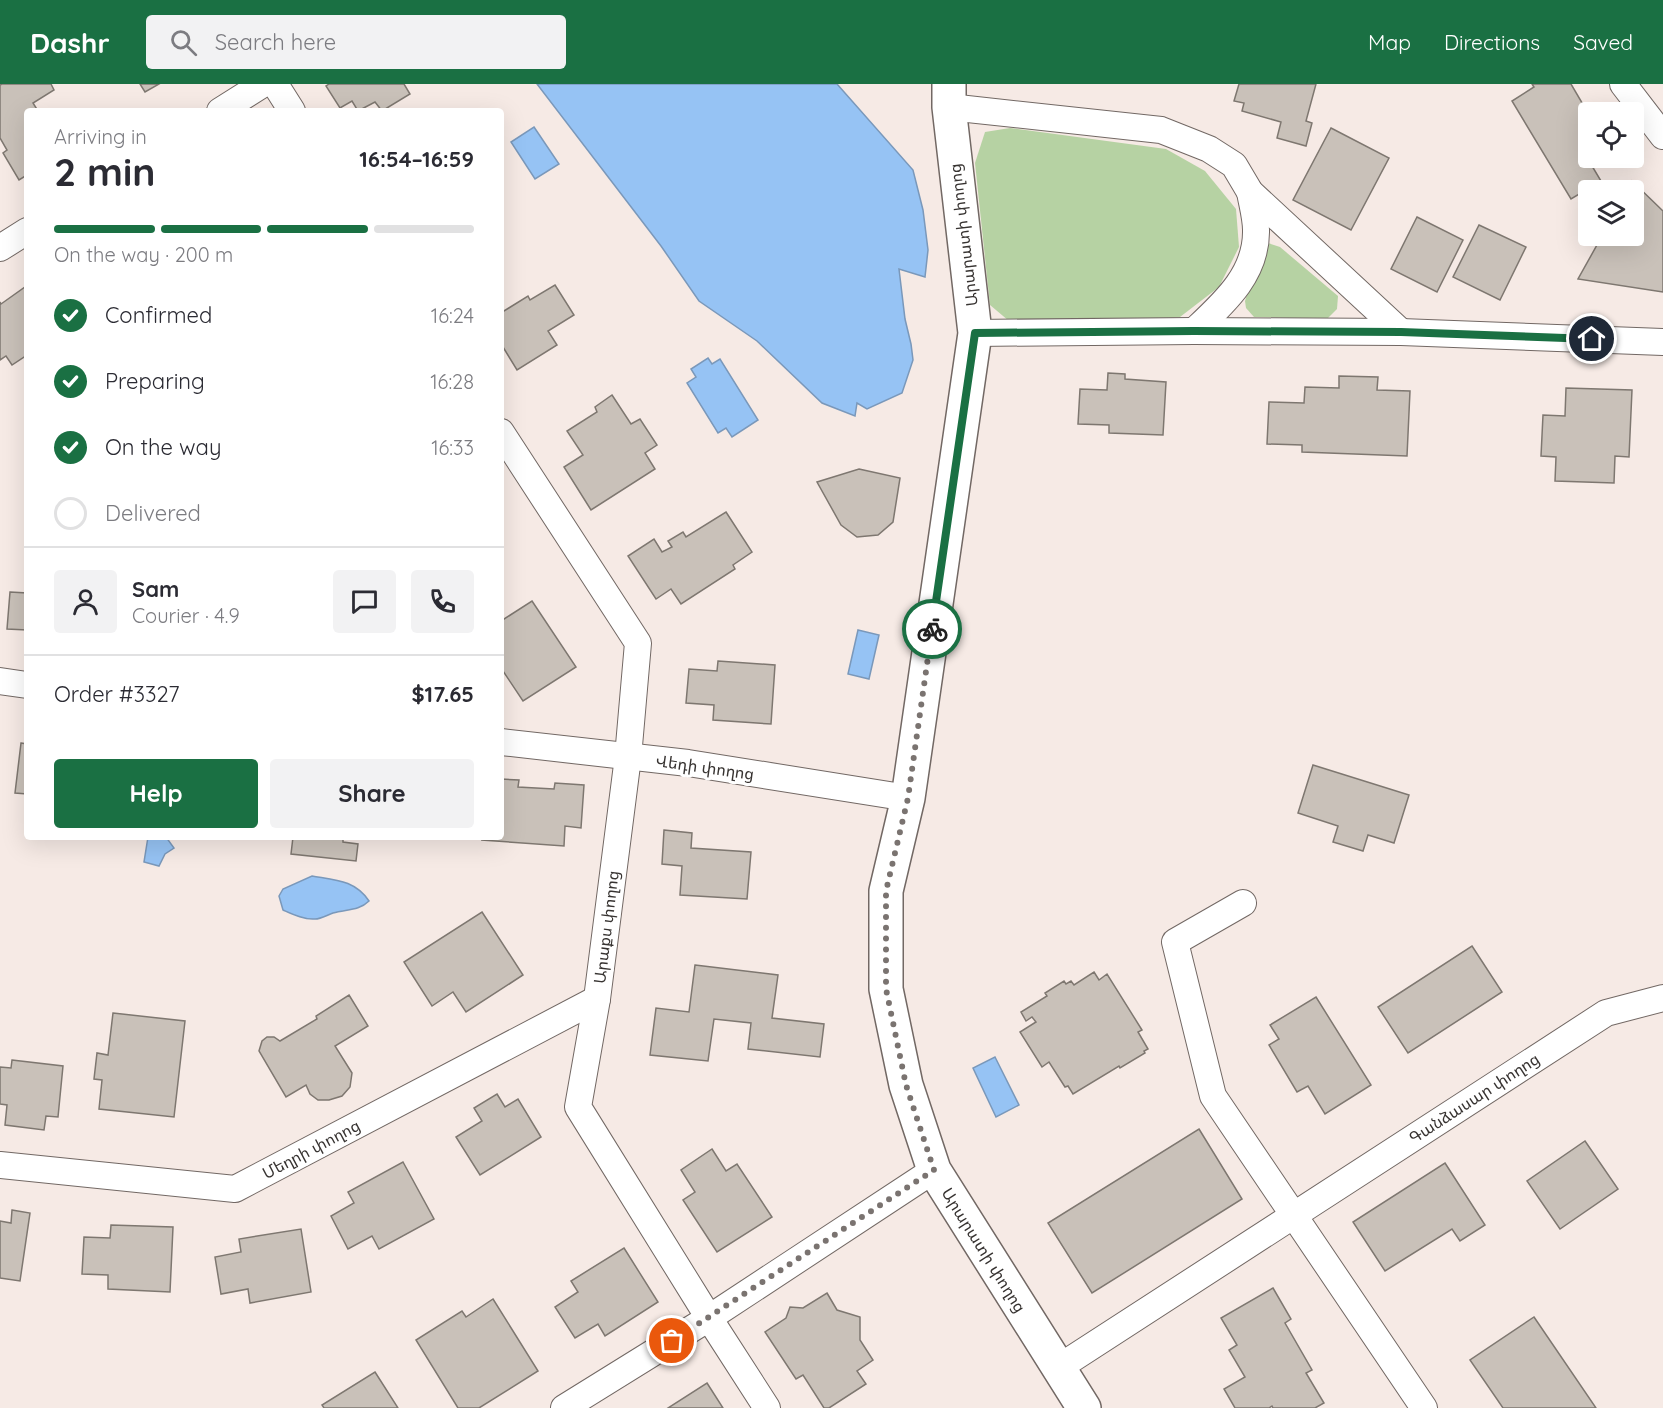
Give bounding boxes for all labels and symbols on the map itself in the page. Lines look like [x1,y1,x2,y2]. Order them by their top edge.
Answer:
street label: Արարատի փողոց [944,163,982,307]
pin [1566,313,1617,364]
courier [902,599,962,659]
street label: Վեդի փողոց [655,750,755,784]
street label: Արաքս փողոց [589,869,623,985]
street label: Գանձասար փողոց [1405,1048,1543,1148]
street label: Մեղրի փողոց [259,1115,363,1183]
street label: Արարատի փողոց [938,1184,1030,1316]
pin [646,1315,697,1366]

